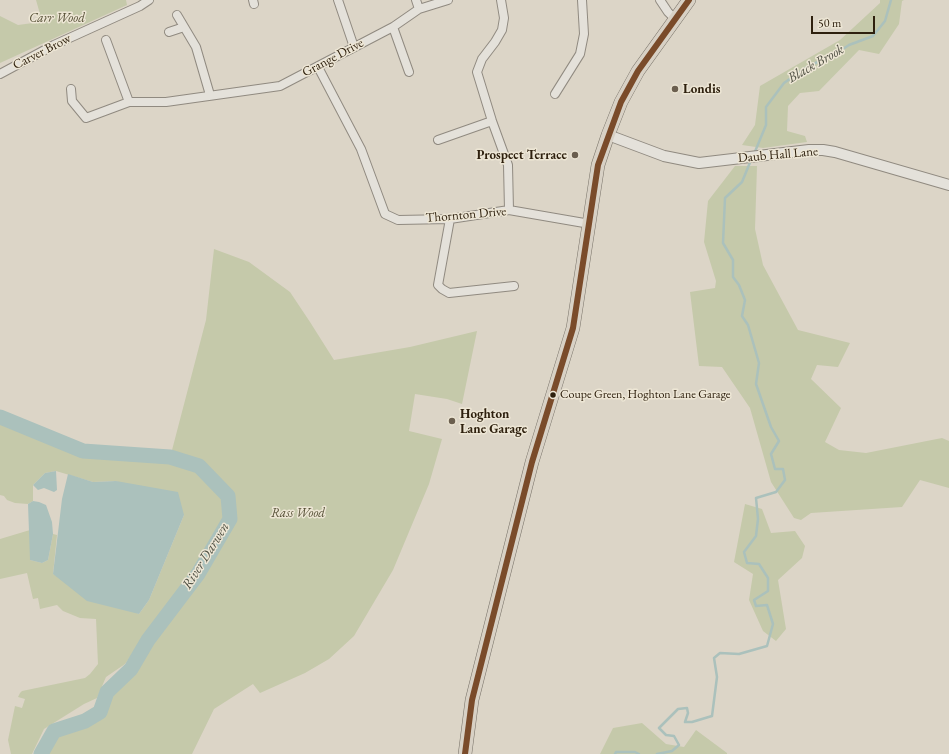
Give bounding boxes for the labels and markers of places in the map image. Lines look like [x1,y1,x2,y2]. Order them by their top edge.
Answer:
place label: Londis [683,81,720,97]
marker: Londis [670,84,680,94]
place label: Prospect Terrace [476,147,567,163]
marker: Prospect Terrace [570,150,580,160]
place label: Coupe Green, Hoghton Lane Garage [560,388,731,402]
marker: Coupe Green, Hoghton Lane Garage [548,390,558,400]
place label: Hoghton Lane Garage [460,406,527,437]
marker: Hoghton Lane Garage [447,416,457,426]

